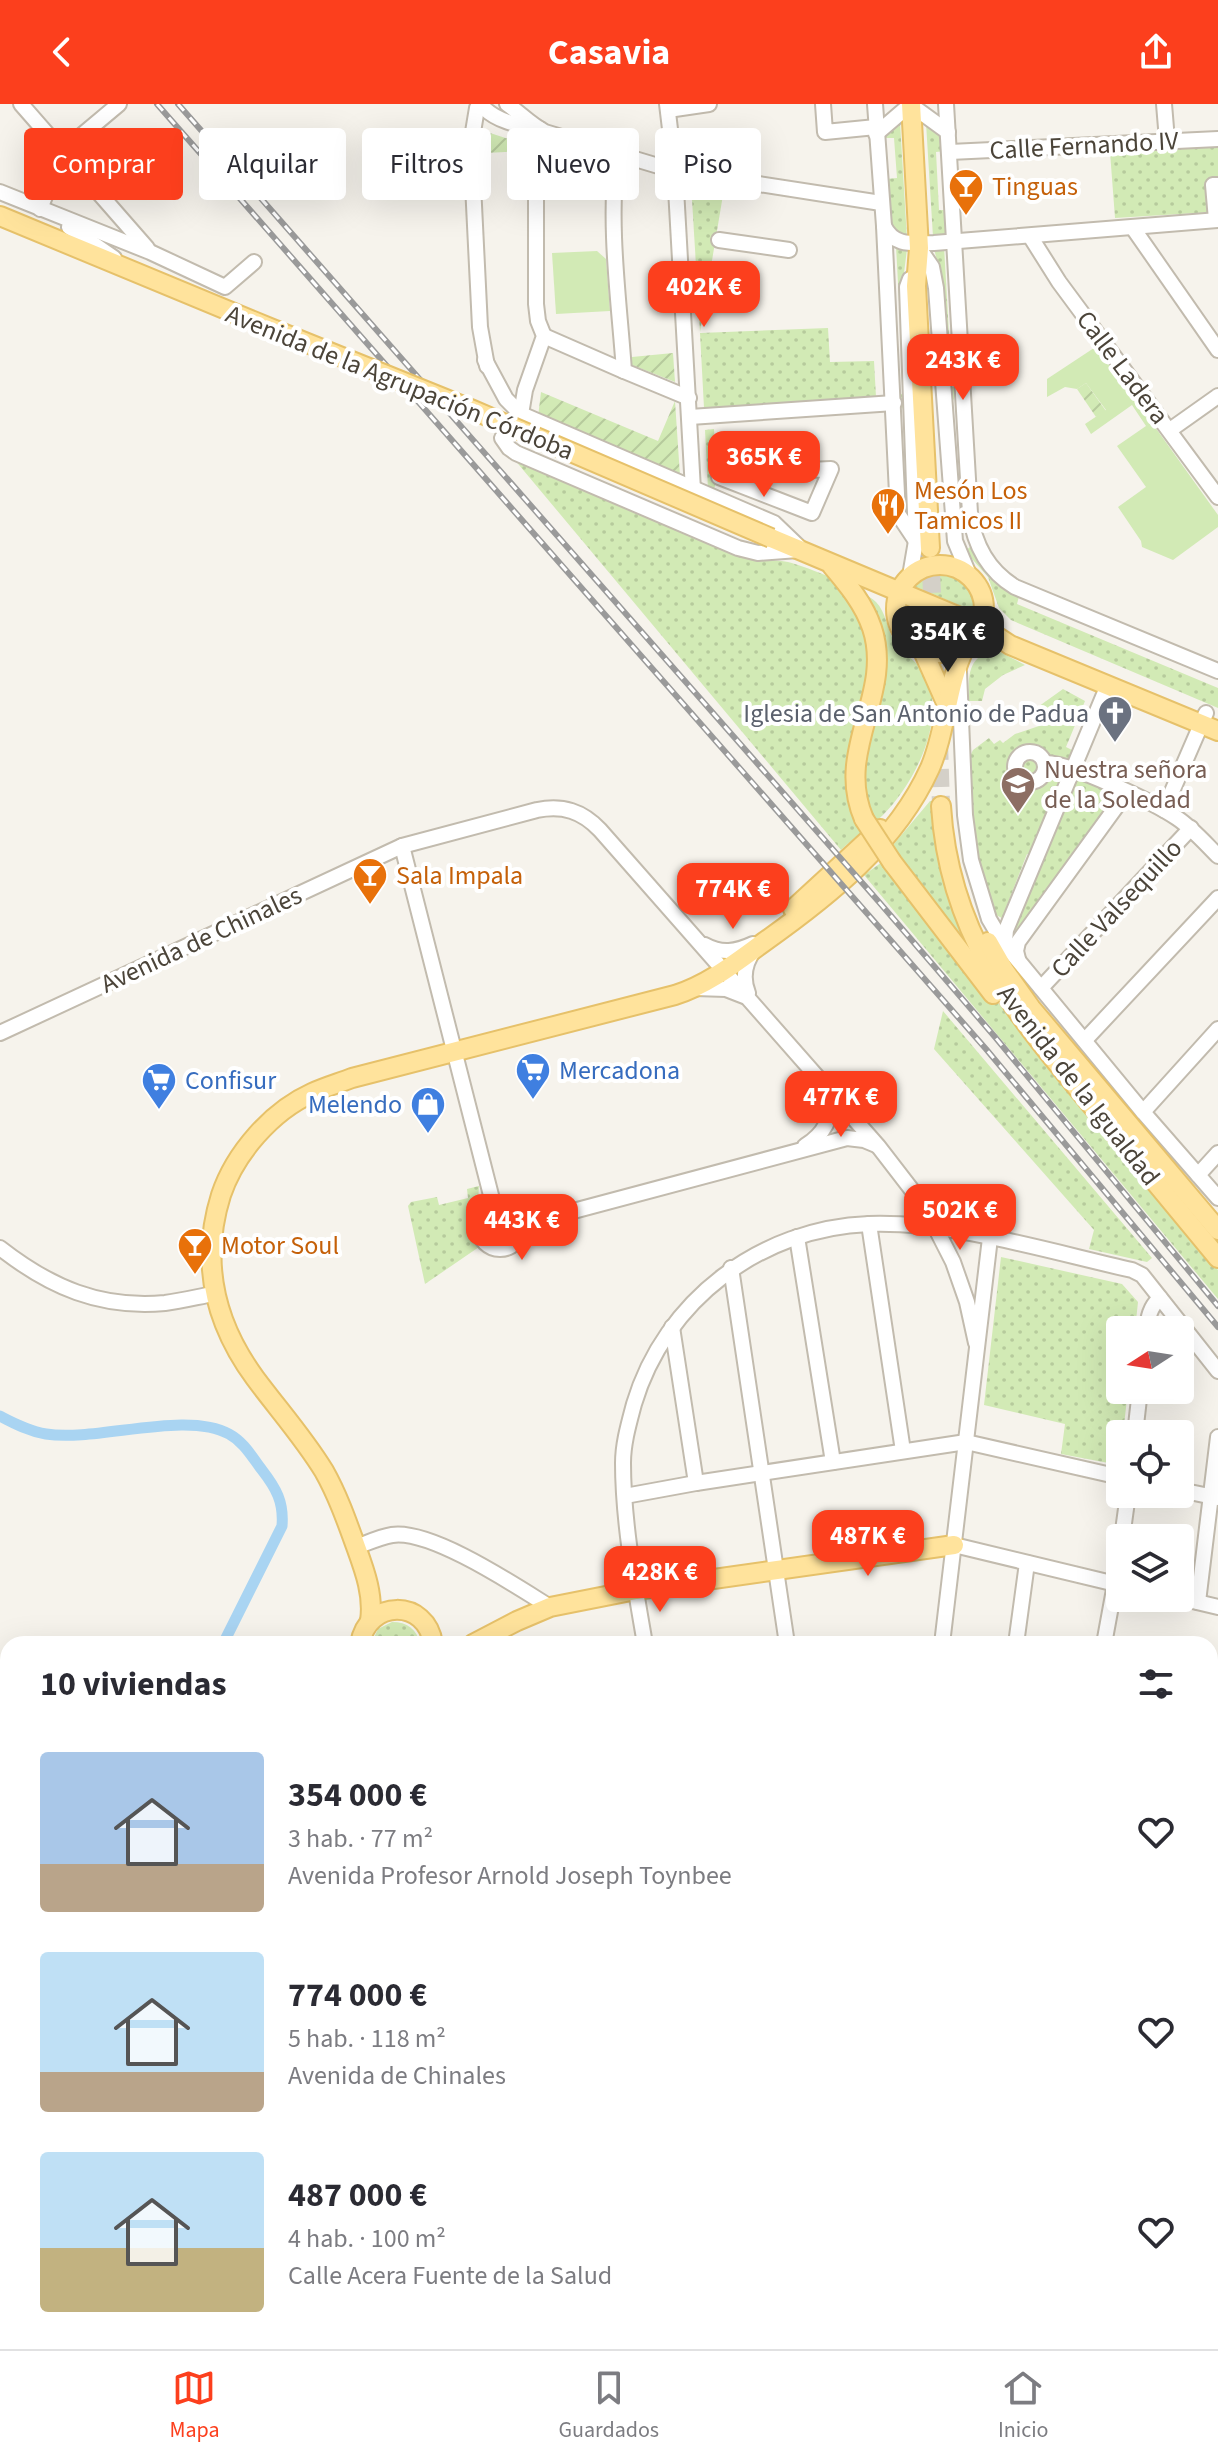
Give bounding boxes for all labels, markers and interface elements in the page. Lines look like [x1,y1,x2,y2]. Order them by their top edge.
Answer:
text: Casavia [548,27,670,78]
icon: back [40,30,84,74]
icon: share [1134,30,1178,74]
street label: Calle Fernando IV [989,122,1180,169]
chip: Comprar [24,128,183,200]
chip: Alquilar [199,128,346,200]
chip: Filtros [362,128,491,200]
chip: Nuevo [507,128,639,200]
chip: Piso [655,128,761,200]
bar icon: Tinguas [947,167,985,217]
place label: Tinguas [992,168,1078,205]
pin: 402K € [639,261,769,329]
text: 402K € [666,268,742,305]
street label: Avenida de la Agrupación Córdoba [220,296,579,469]
street label: Calle Ladera [1068,303,1178,432]
pin: 243K € [898,334,1028,402]
text: 243K € [925,341,1001,378]
pin: 365K € [699,431,829,499]
text: 365K € [726,438,802,475]
place label: Mesón Los Tamicos II [914,472,1028,539]
restaurant icon: Mesón Los Tamicos II [869,486,907,536]
pin: 354K € [883,606,1013,674]
text: 354K € [910,613,986,650]
church icon: Iglesia de San Antonio de Padua [1096,694,1134,744]
place label: Iglesia de San Antonio de Padua [743,695,1089,732]
place label: Nuestra señora de la Soledad [1044,751,1207,818]
school or university icon: Nuestra señora de la Soledad [999,765,1037,815]
street label: Calle Valsequillo [1042,831,1191,986]
bar icon: Sala Impala [351,856,389,906]
place label: Sala Impala [396,857,523,894]
pin: 774K € [668,863,798,931]
text: 774K € [695,870,771,907]
street label: Avenida de Chinales [95,877,308,1002]
street label: Avenida de la Igualdad [988,977,1169,1193]
supermarket icon: Mercadona [514,1051,552,1101]
place label: Mercadona [559,1052,680,1089]
supermarket icon: Confisur [140,1061,178,1111]
place label: Confisur [185,1062,277,1099]
pin: 477K € [776,1071,906,1139]
text: 477K € [803,1078,879,1115]
shop icon: Melendo [409,1085,447,1135]
place label: Melendo [308,1086,402,1123]
pin: 502K € [895,1184,1025,1252]
text: 502K € [922,1191,998,1228]
pin: 443K € [457,1194,587,1262]
text: 443K € [484,1201,560,1238]
bar icon: Motor Soul [176,1226,214,1276]
place label: Motor Soul [221,1227,339,1264]
north arrow [1106,1316,1194,1404]
map controls [1106,1316,1194,1612]
button: locate [1106,1420,1194,1508]
pin: 487K € [803,1510,933,1578]
text: 487K € [830,1517,906,1554]
button: layers [1106,1524,1194,1612]
pin: 428K € [595,1546,725,1614]
text: 428K € [622,1553,698,1590]
text: 10 viviendas [40,1660,227,1709]
icon: filters [1134,1662,1178,1706]
text: 354 000 € [288,1771,427,1820]
icon: home [104,1784,200,1880]
icon: heart [1134,1810,1178,1854]
text: 3 hab. · 77 m² [288,1820,433,1857]
text: Avenida Profesor Arnold Joseph Toynbee [288,1857,732,1894]
text: 774 000 € [288,1971,427,2020]
icon: home [104,1984,200,2080]
icon: heart [1134,2010,1178,2054]
text: 5 hab. · 118 m² [288,2020,446,2057]
text: Avenida de Chinales [288,2057,506,2094]
text: 487 000 € [288,2171,427,2220]
icon: home [104,2184,200,2280]
icon: heart [1134,2210,1178,2254]
text: 4 hab. · 100 m² [288,2220,446,2257]
text: Calle Acera Fuente de la Salud [288,2257,612,2294]
tab: Mapa [169,2366,220,2446]
tab: Guardados [558,2366,659,2446]
tab: Inicio [998,2366,1049,2446]

